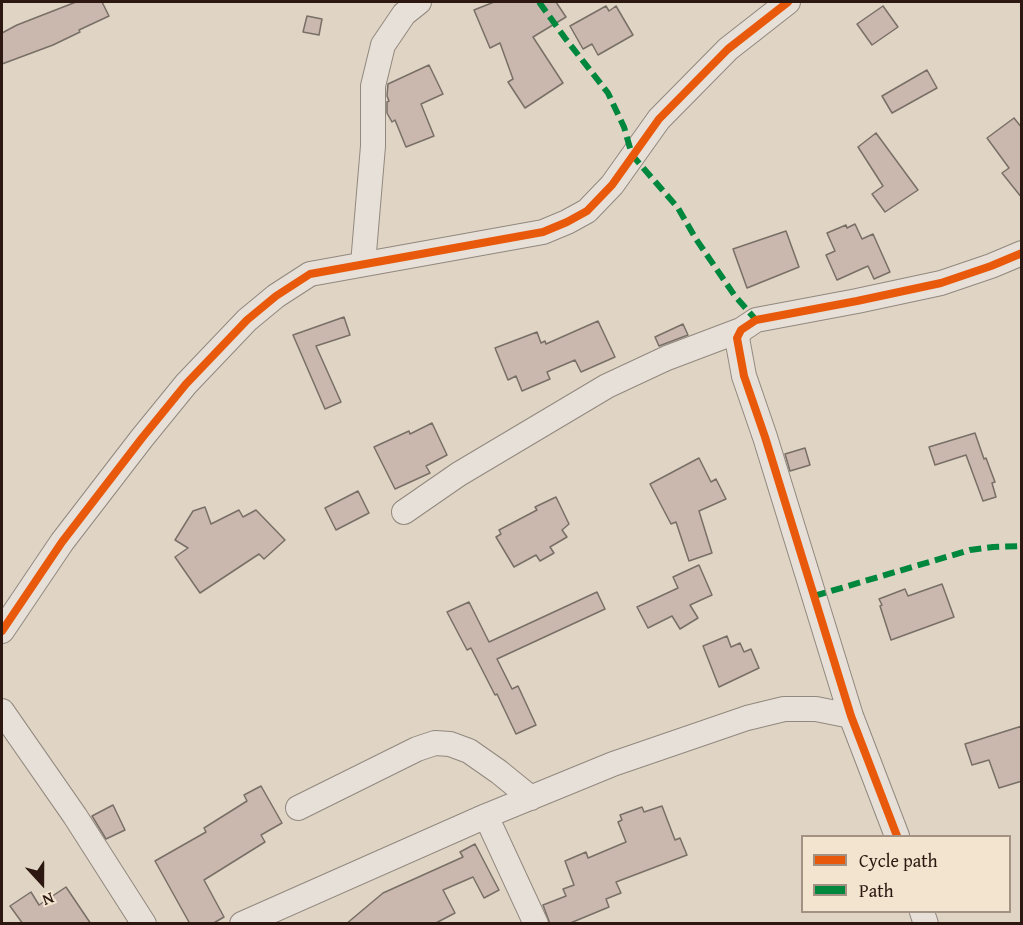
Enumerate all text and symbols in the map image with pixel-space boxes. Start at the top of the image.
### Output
legend [801,835,1011,913]
text: Cycle path [859,847,938,874]
north arrow [12,853,72,913]
text: Path [859,877,894,904]
text: N [39,887,58,913]

